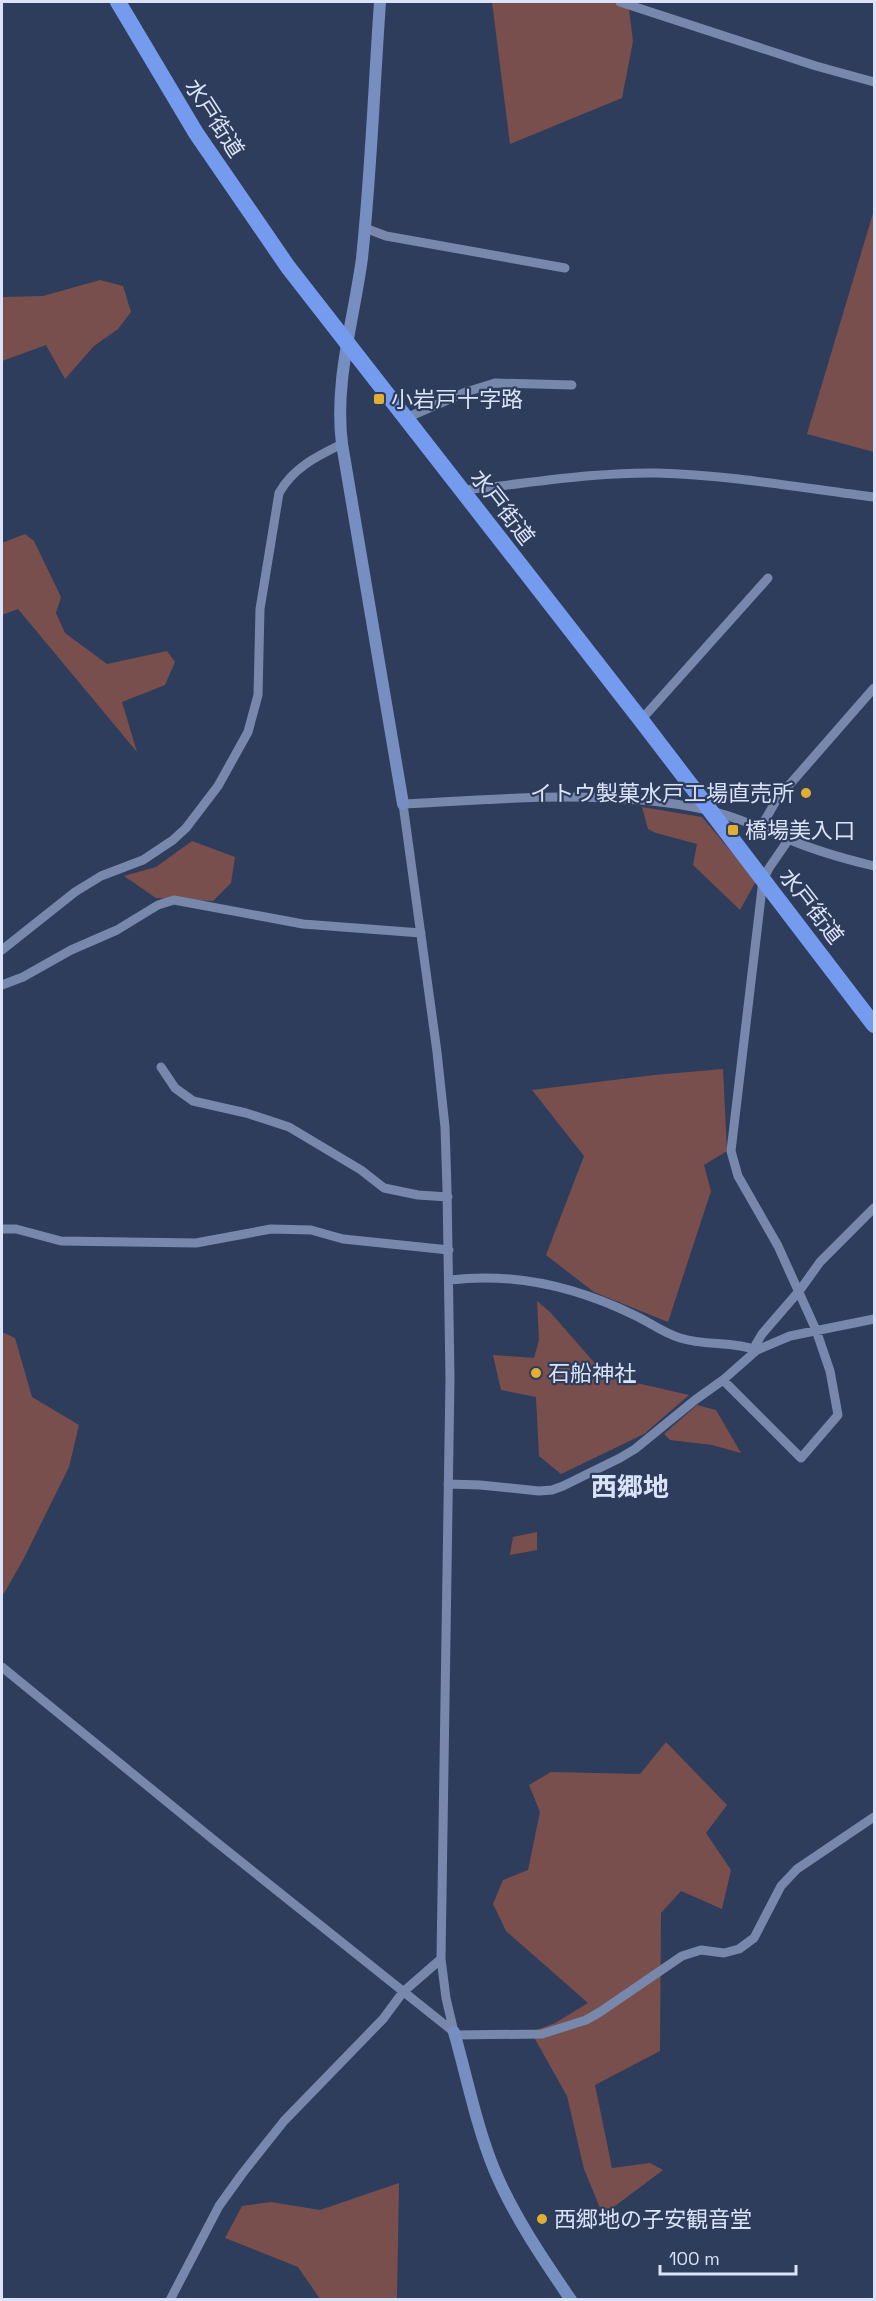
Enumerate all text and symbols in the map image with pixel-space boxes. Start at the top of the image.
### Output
street label: 水戸街道 [179,73,251,163]
place label: 小岩戸十字路 [391,385,523,413]
marker: 小岩戸十字路 [372,392,386,406]
street label: 水戸街道 [465,464,541,550]
place label: イトウ製菓水戸工場直売所 [530,779,794,807]
marker: イトウ製菓水戸工場直売所 [799,786,813,800]
place label: 橋場美入口 [745,816,855,844]
marker: 橋場美入口 [726,823,740,837]
street label: 水戸街道 [774,863,850,949]
place label: 石船神社 [548,1359,636,1387]
marker: 石船神社 [529,1366,543,1380]
district label: 西郷地 [591,1470,669,1504]
place label: 西郷地の子安観音堂 [554,2205,752,2233]
marker: 西郷地の子安観音堂 [535,2212,549,2226]
scale bar [660,2238,796,2276]
text: 100 m [669,2247,720,2270]

